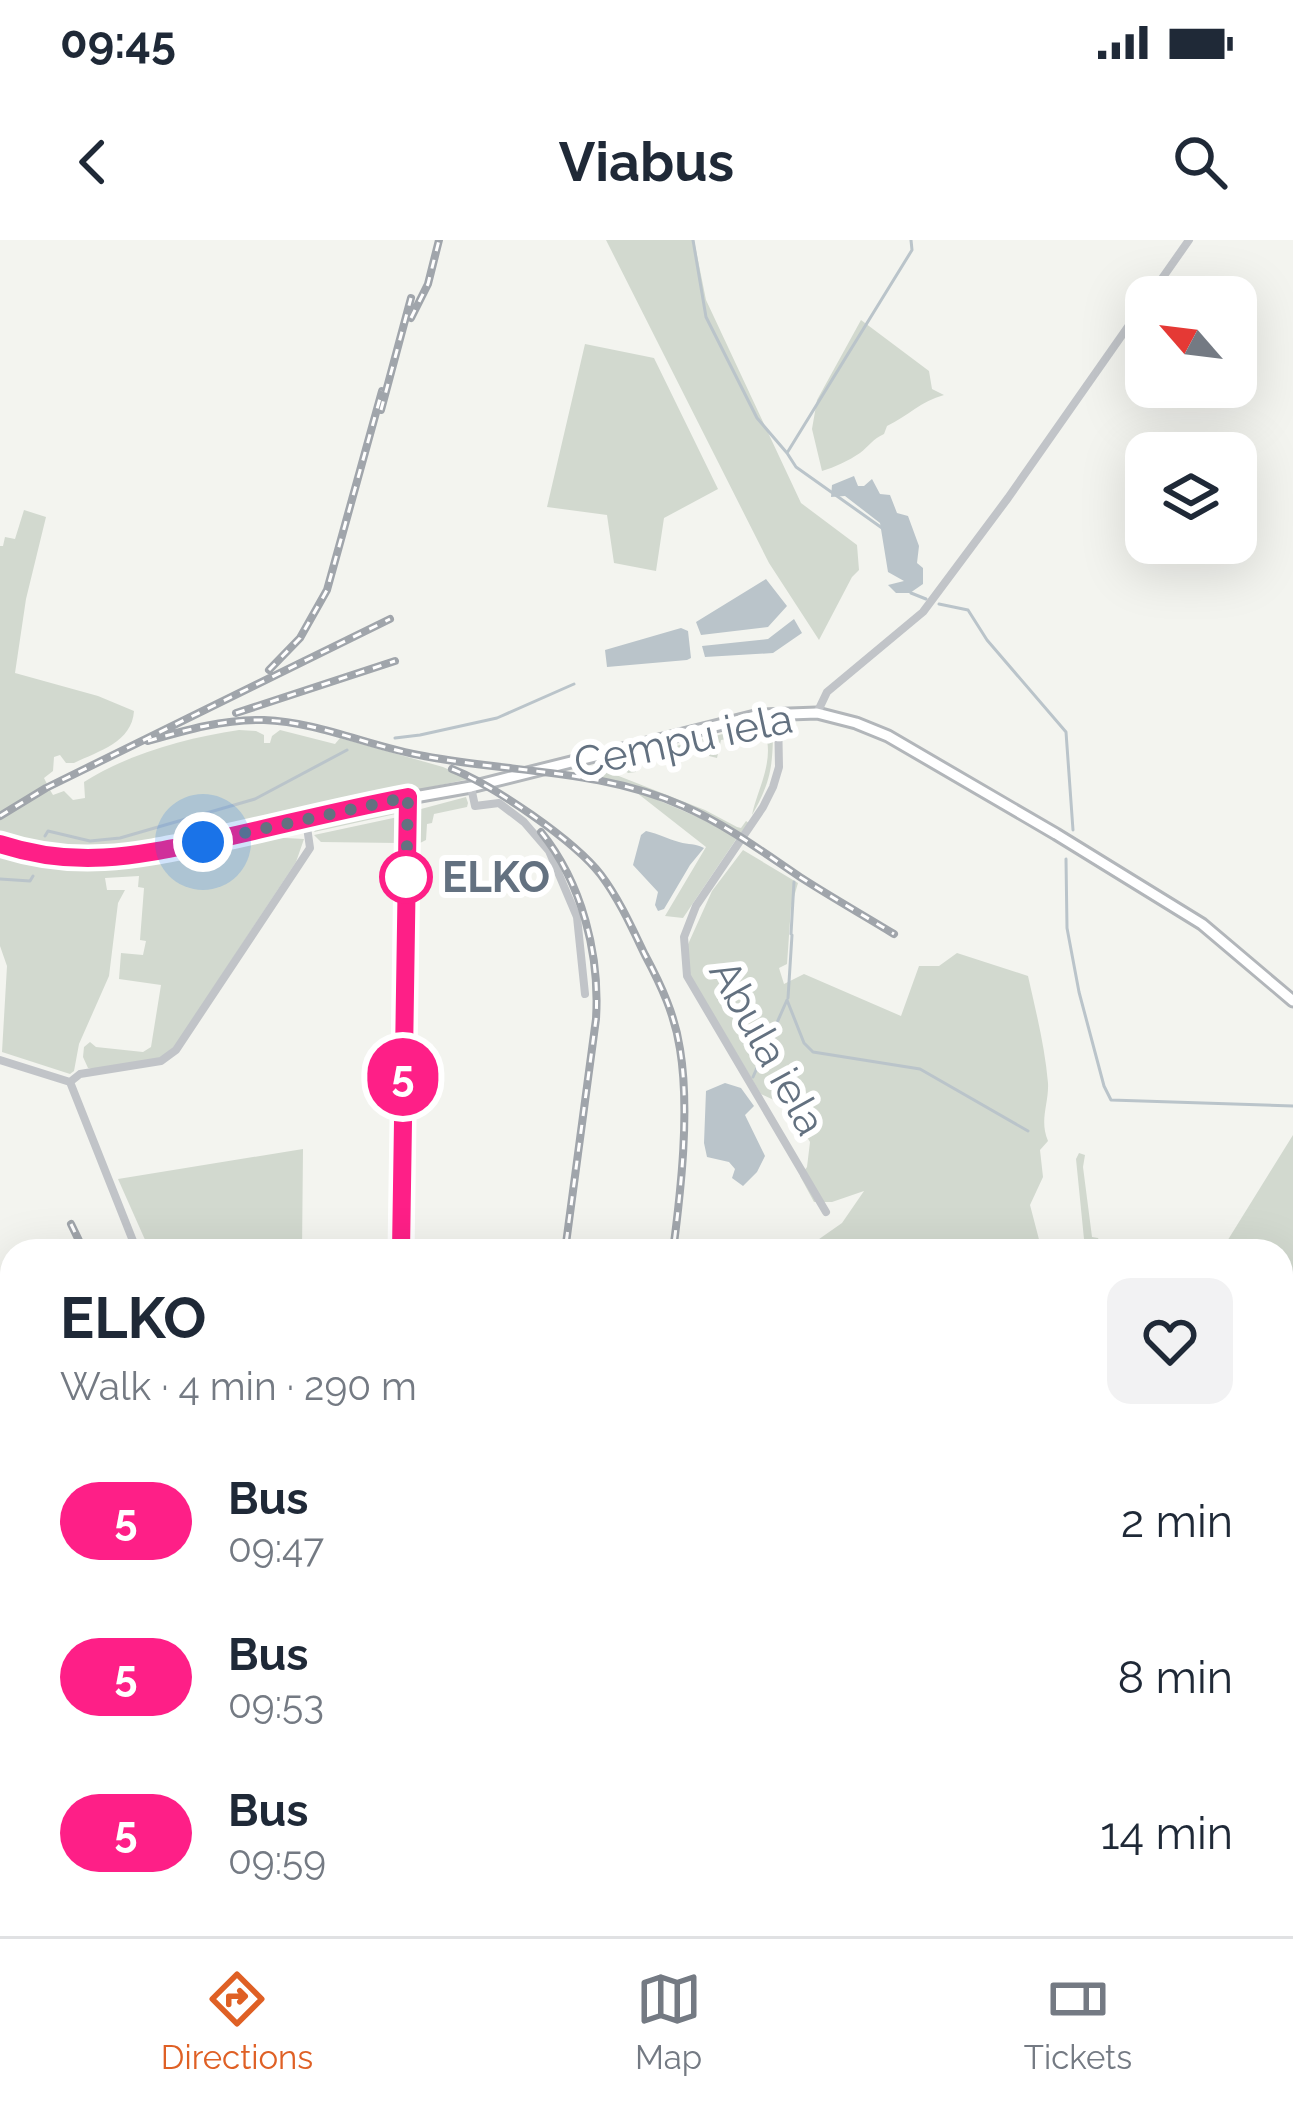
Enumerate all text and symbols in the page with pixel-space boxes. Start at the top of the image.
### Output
text: 09:45 [60,16,176,69]
icon: back [60,129,126,195]
icon: search [1167,129,1233,195]
text: Viabus [559,130,734,194]
north arrow [1125,276,1257,408]
map controls [1125,276,1257,564]
button: layers [1125,432,1257,564]
street label: Cempu iela [570,693,797,788]
your location [173,812,233,872]
marker: ELKO [381,852,431,902]
place label: ELKO [442,853,550,902]
street label: Abula iela [699,951,836,1143]
line badge: 5 [364,1038,442,1116]
text: 5 [391,1052,415,1101]
button: heart [1107,1278,1233,1404]
text: ELKO [60,1284,206,1351]
text: Walk · 4 min · 290 m [60,1363,417,1409]
text: Bus [228,1472,309,1525]
text: 2 min [1121,1495,1233,1548]
text: 5 [114,1496,138,1545]
text: 09:47 [228,1525,324,1571]
text: Bus [228,1628,309,1681]
text: 8 min [1117,1651,1233,1704]
text: 5 [114,1652,138,1701]
text: 09:53 [228,1681,324,1727]
text: Bus [228,1784,309,1837]
text: 14 min [1100,1807,1233,1860]
text: 5 [114,1808,138,1857]
text: 09:59 [228,1837,326,1883]
tab: Directions [161,1966,313,2077]
tab: Map [635,1966,702,2077]
tab: Tickets [1024,1966,1132,2077]

